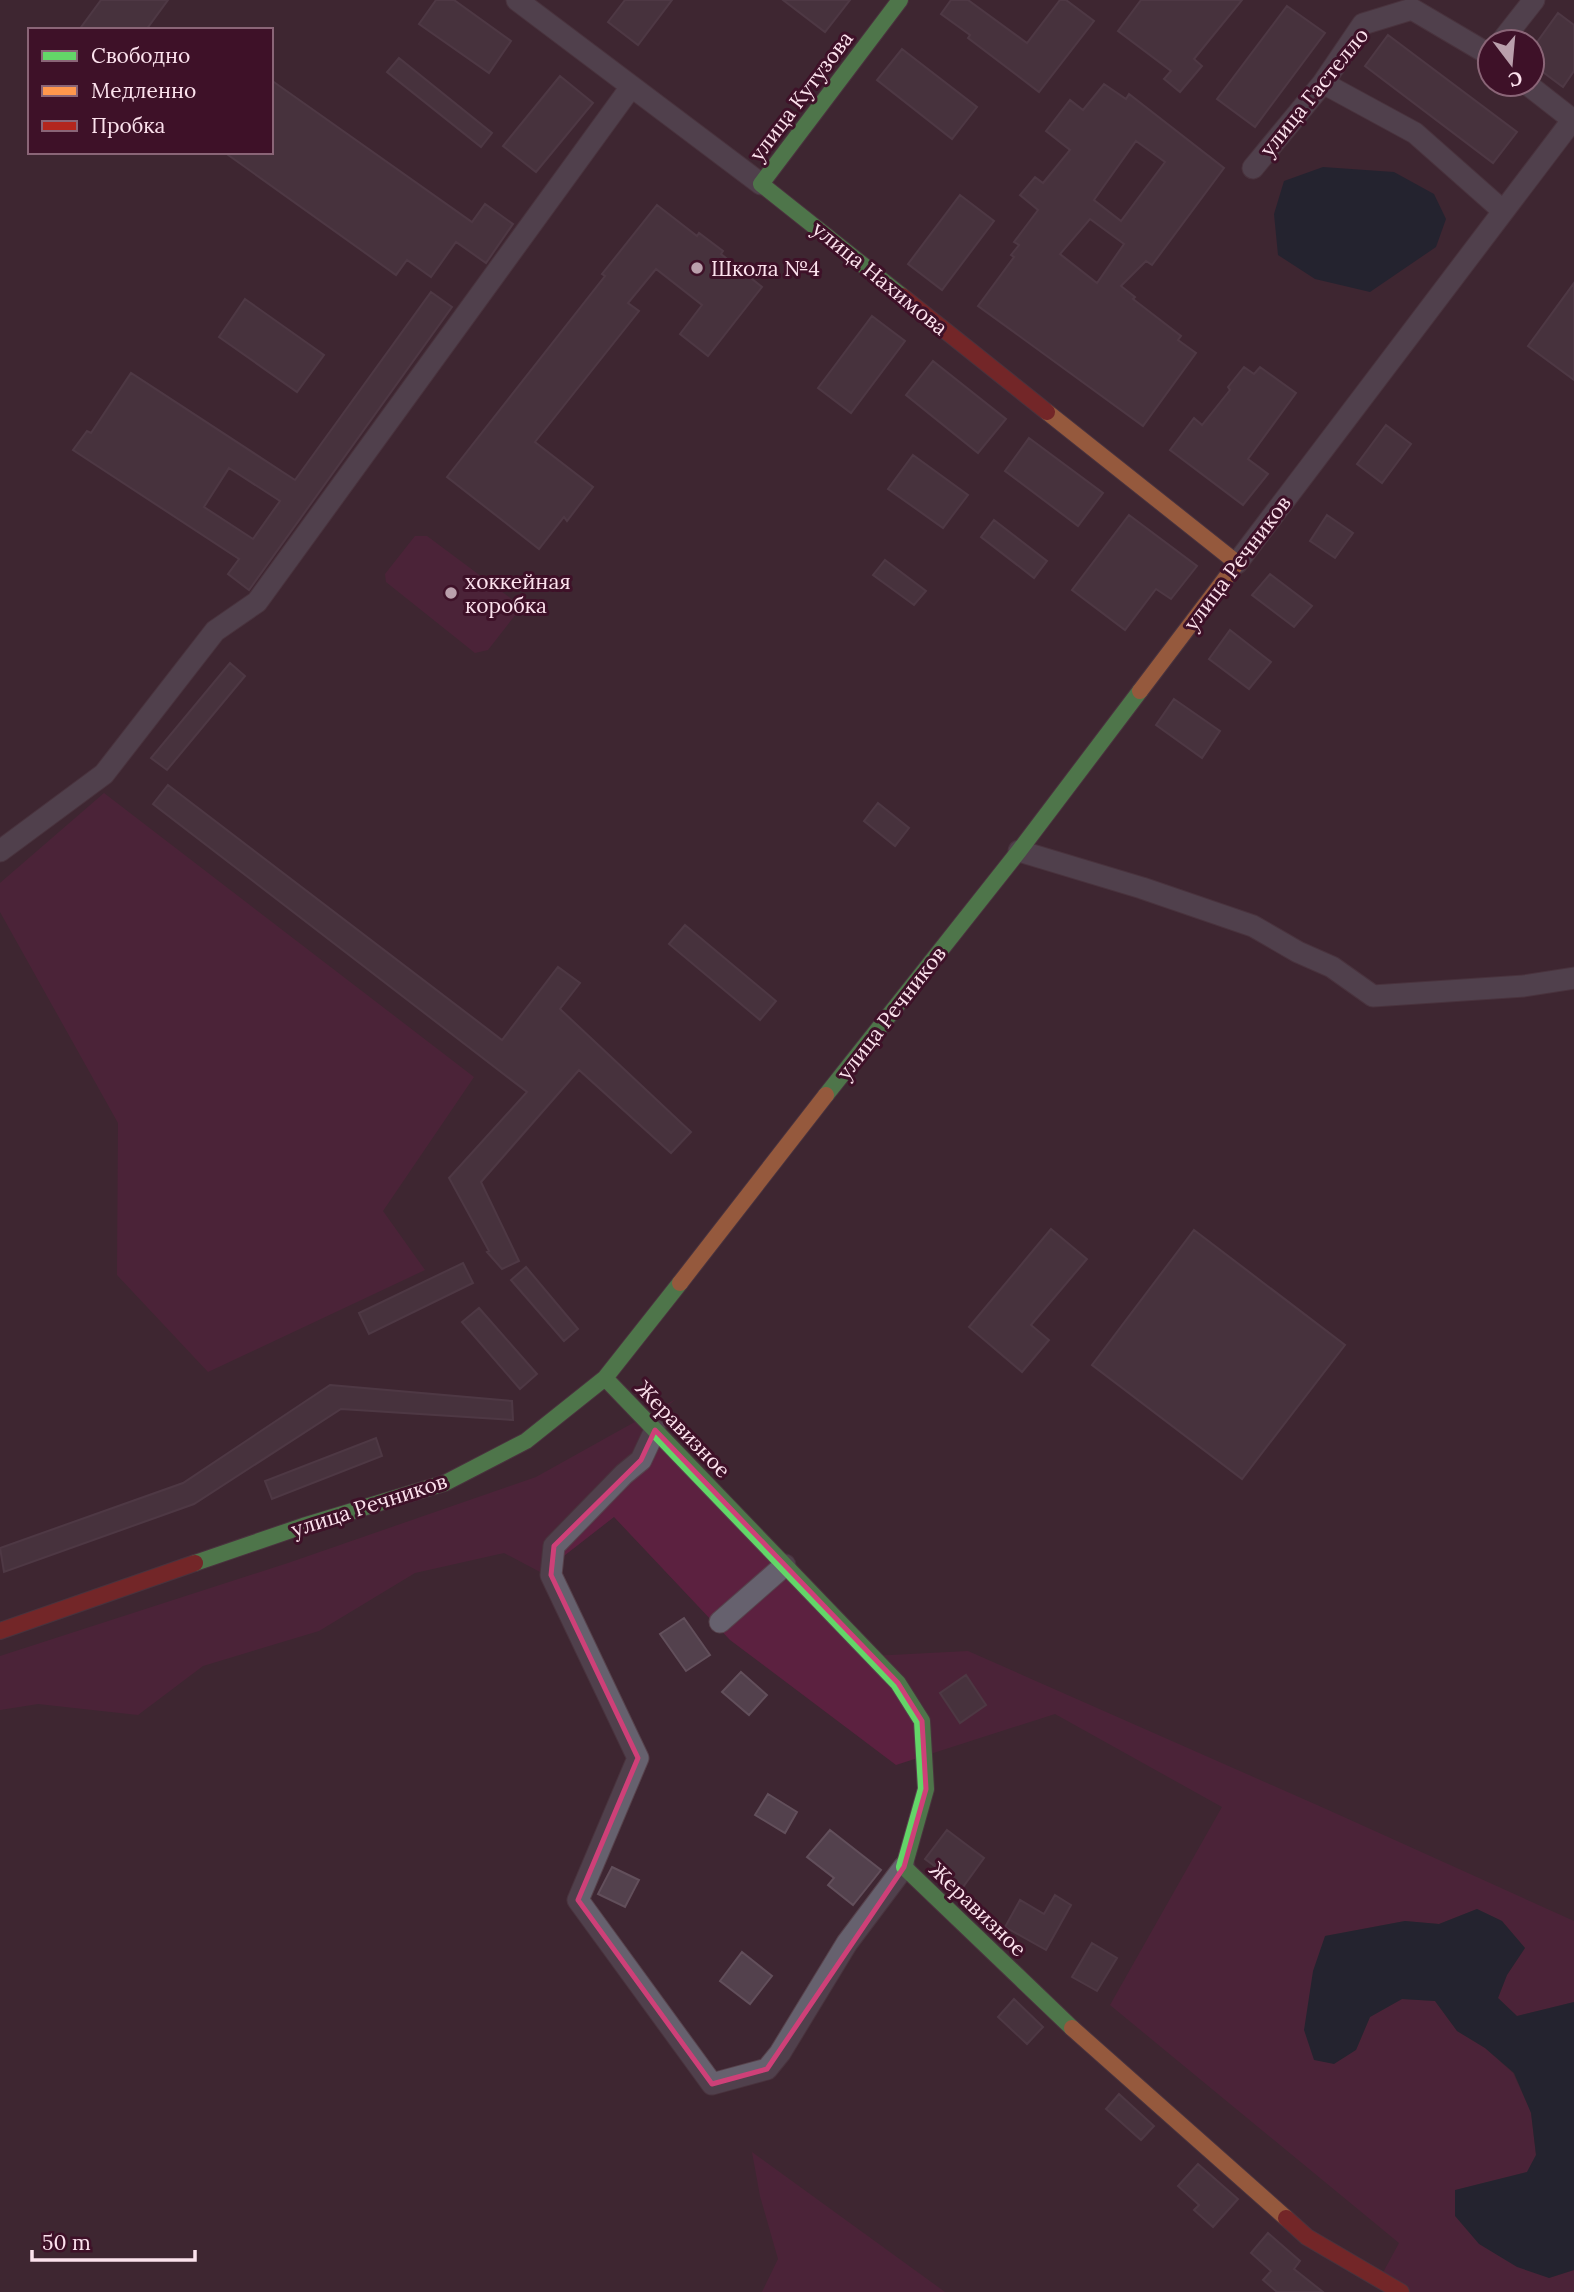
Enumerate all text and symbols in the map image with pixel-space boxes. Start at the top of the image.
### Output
street label: улица Гастелло [1254,22,1374,162]
street label: улица Кутузова [743,25,859,166]
legend [28,28,273,154]
north arrow [1476,28,1546,98]
text: Свободно [91,42,190,69]
text: С [1506,66,1525,93]
text: Медленно [91,77,196,104]
text: Пробка [91,112,166,139]
street label: улица Нахимова [807,215,953,341]
place label: Школа №4 [711,255,820,282]
marker: Школа №4 [689,260,705,276]
street label: улица Речников [1177,490,1297,636]
place label: хоккейная коробка [465,568,571,619]
marker: хоккейная коробка [443,585,459,601]
street label: улица Речников [830,941,952,1085]
street label: Жеравизное [630,1375,736,1483]
street label: улица Речников [288,1467,450,1543]
street label: Жеравизное [924,1856,1032,1962]
scale bar [32,2218,194,2262]
text: 50 m [42,2229,91,2256]

